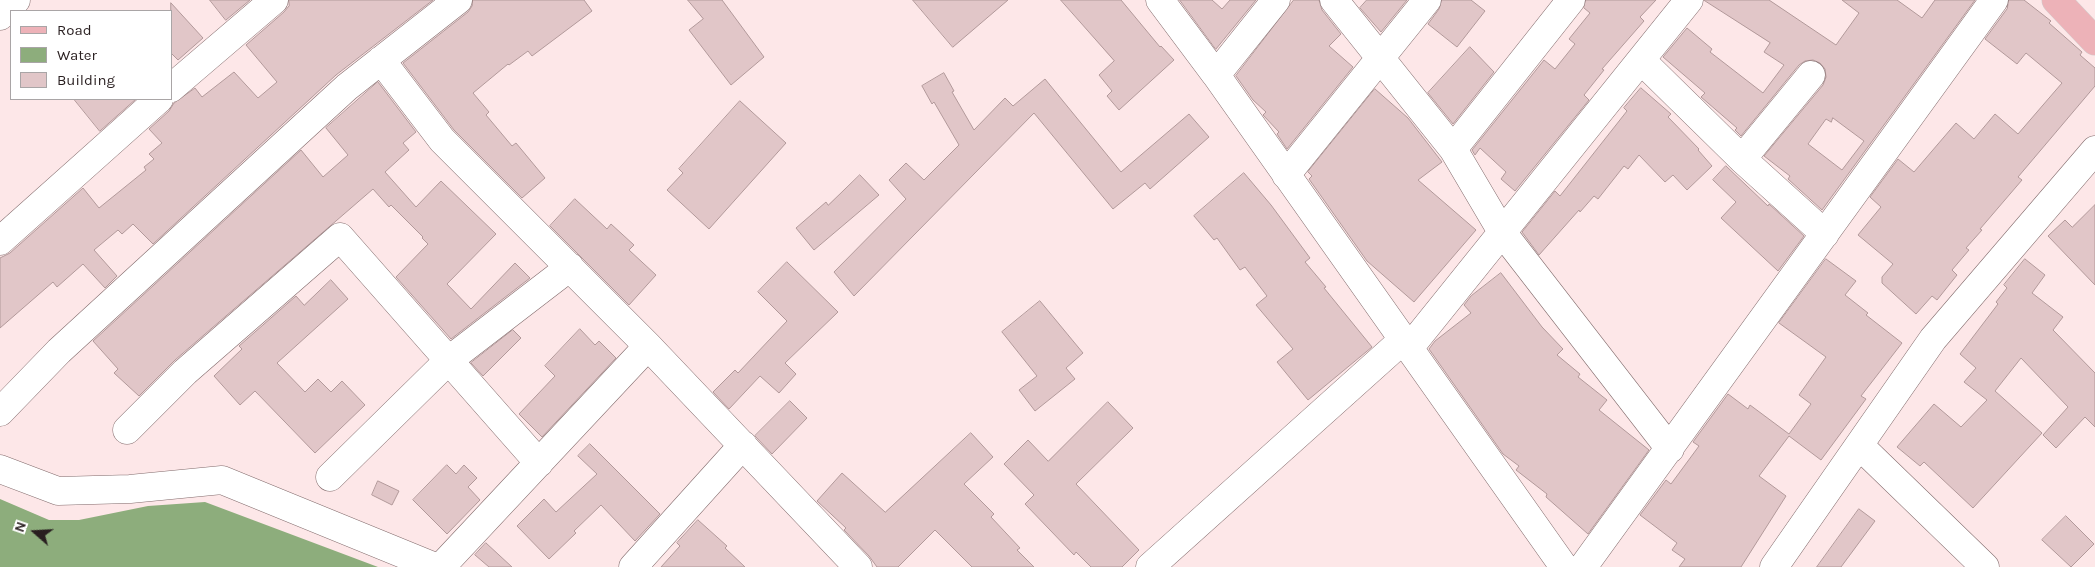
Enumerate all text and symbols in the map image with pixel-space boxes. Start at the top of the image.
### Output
legend [10,10,172,100]
text: Road [57,21,92,39]
text: Water [57,46,97,64]
text: Building [57,71,115,89]
north arrow [10,507,60,557]
text: N [11,519,30,534]

